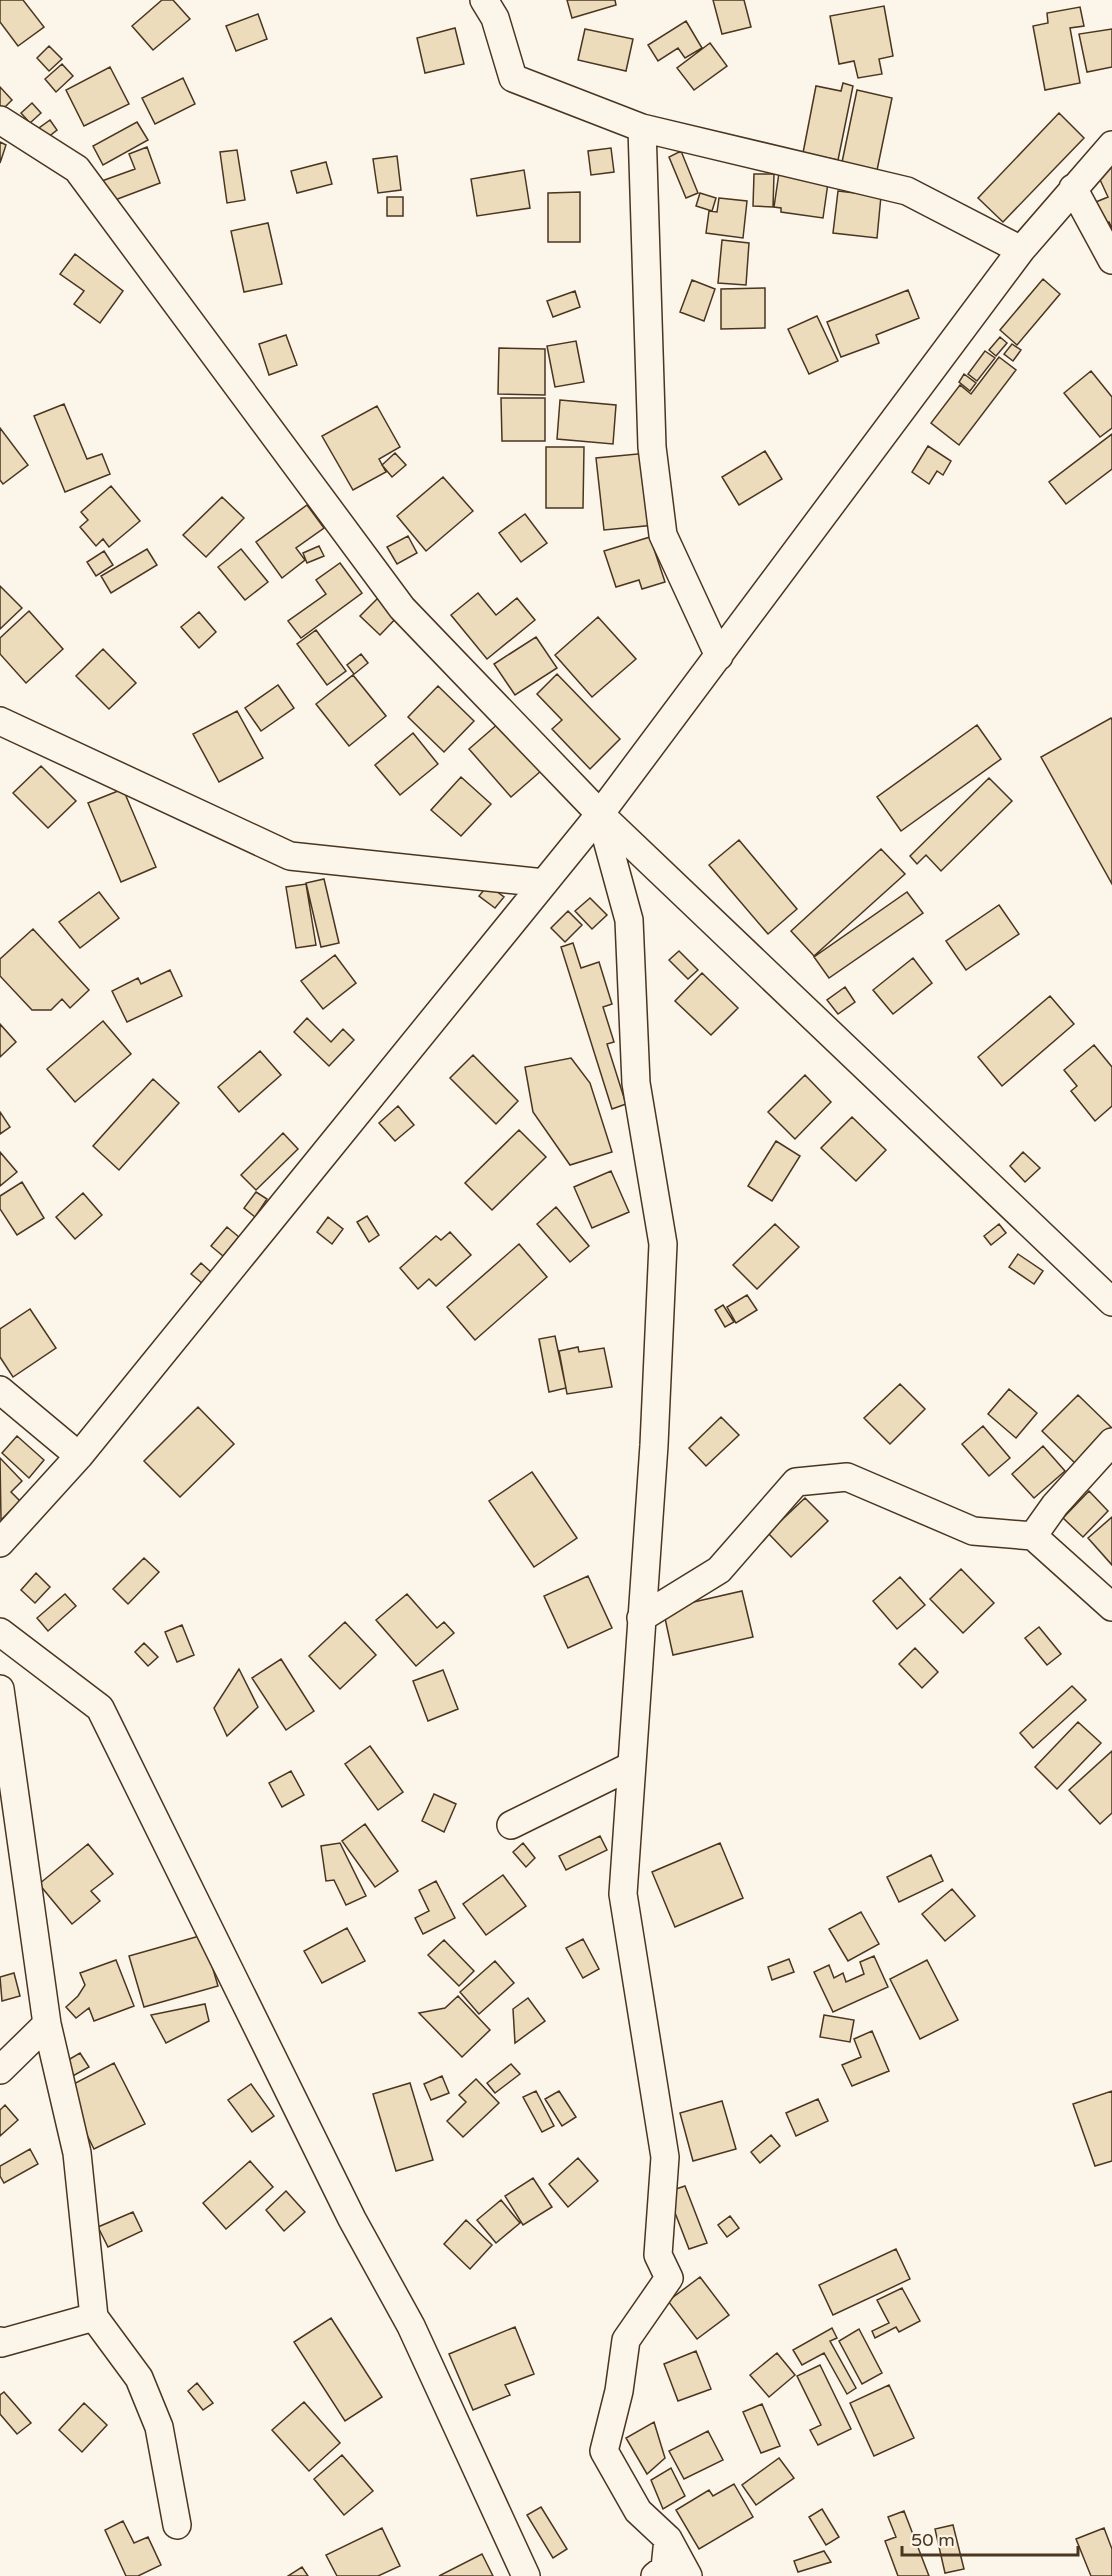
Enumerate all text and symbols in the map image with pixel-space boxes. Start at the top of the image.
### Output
scale bar [902,2519,1078,2557]
text: 50 m [911,2529,955,2551]

